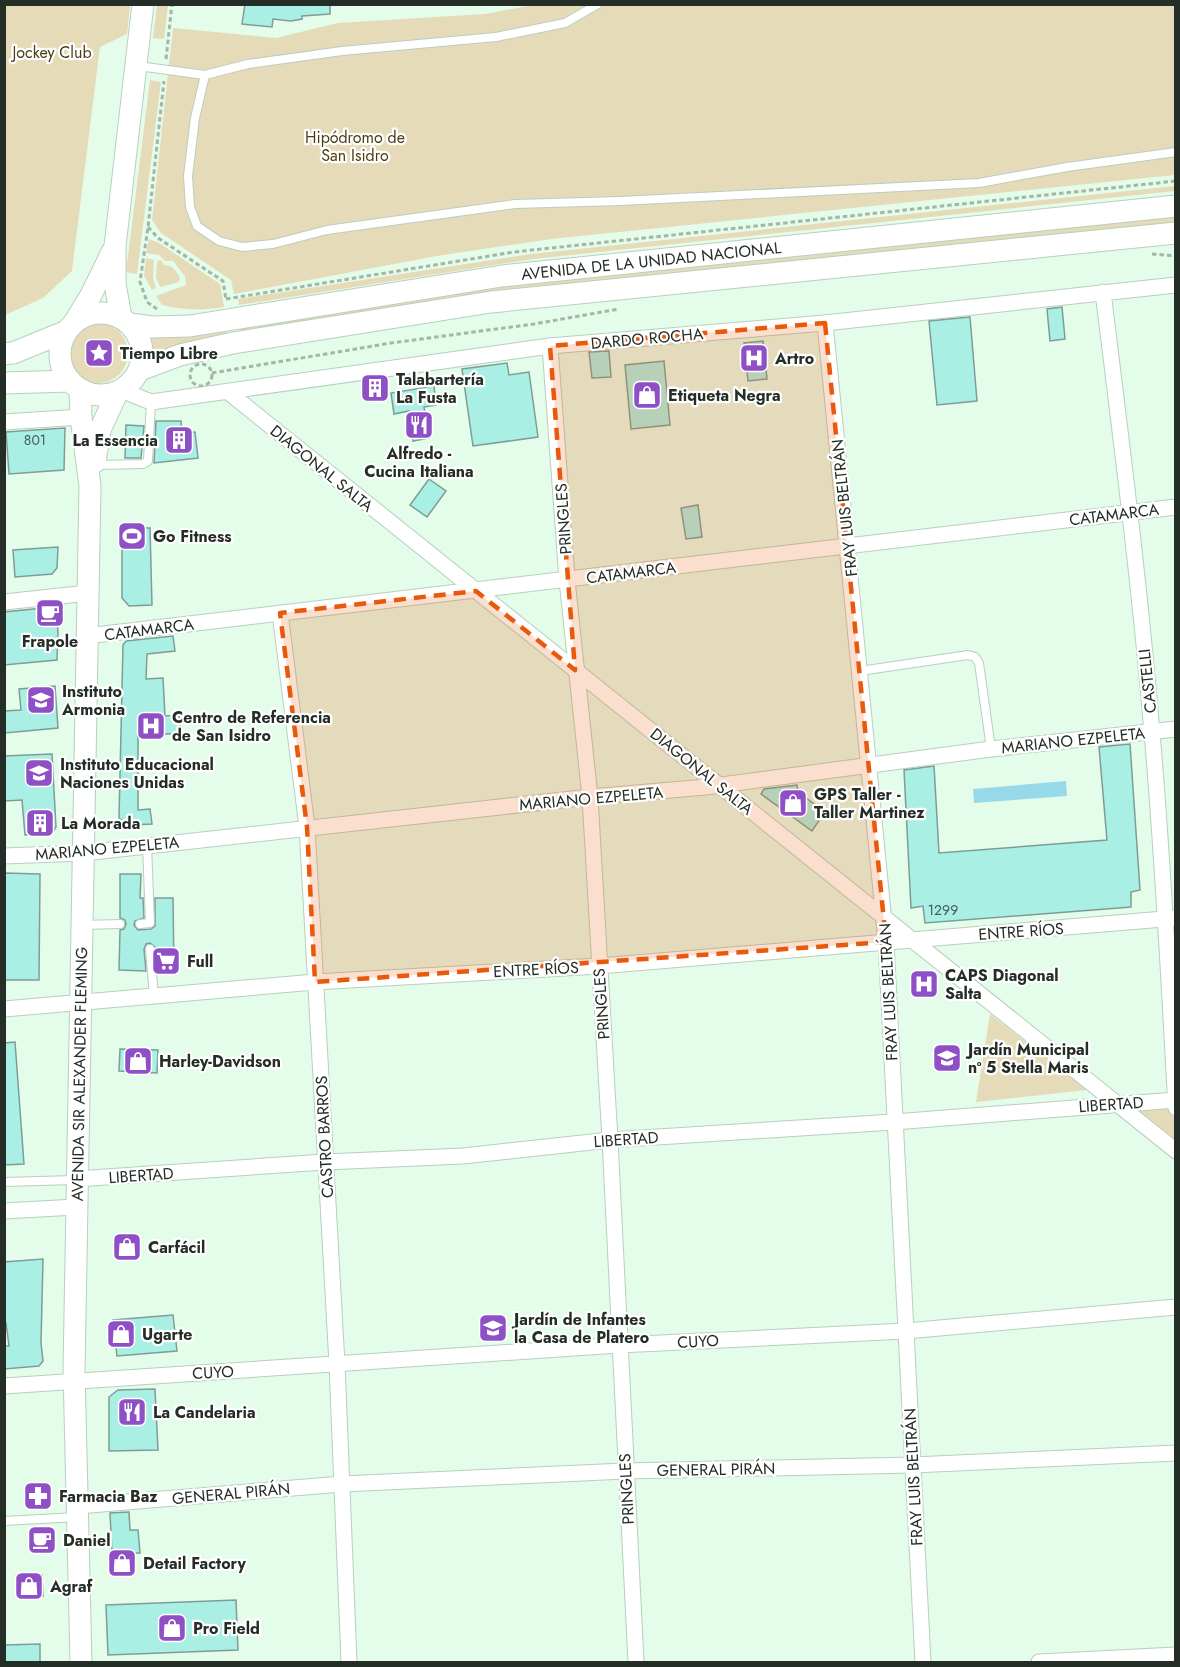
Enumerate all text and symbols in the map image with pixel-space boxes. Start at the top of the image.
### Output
park label: Jockey Club [10,41,92,64]
park label: Hipódromo de San Isidro [305,126,405,167]
street label: AVENIDA DE LA UNIDAD NACIONAL [520,236,783,286]
street label: DARDO ROCHA [590,322,705,355]
place icon: Tiempo Libre [83,337,115,369]
place label: Tiempo Libre [120,342,218,365]
hospital icon: Artro [738,342,770,374]
place label: Artro [774,347,814,370]
place label: Talabartería La Fusta [396,368,484,409]
building icon: Talabartería La Fusta [359,372,391,404]
shop icon: Etiqueta Negra [631,379,663,411]
place label: Etiqueta Negra [668,384,781,407]
restaurant icon: Alfredo - Cucina Italiana [403,409,435,441]
street label: DIAGONAL SALTA [265,420,378,517]
building icon: La Essencia [163,424,195,456]
place label: La Essencia [73,429,158,452]
house number: 801 [24,430,46,450]
street label: FRAY LUIS BELTRÁN [826,438,863,578]
place label: Alfredo - Cucina Italiana [364,442,474,483]
street label: PRINGLES [550,482,577,555]
street label: CATAMARCA [1068,498,1161,531]
sports icon: Go Fitness [116,520,148,552]
place label: Go Fitness [153,525,232,548]
street label: CATAMARCA [585,556,678,589]
cafe icon: Frapole [34,597,66,629]
street label: CATAMARCA [103,613,196,646]
place label: Frapole [22,630,78,653]
street label: CASTELLI [1133,648,1162,714]
place label: Instituto Armonia [61,680,125,721]
school or university icon: Instituto Armonia [25,684,57,716]
place label: Centro de Referencia de San Isidro [172,706,331,747]
hospital icon: Centro de Referencia de San Isidro [135,710,167,742]
street label: MARIANO EZPELETA [1000,721,1146,759]
street label: DIAGONAL SALTA [645,723,758,820]
place label: Instituto Educacional Naciones Unidas [60,753,214,794]
school or university icon: Instituto Educacional Naciones Unidas [23,757,55,789]
street label: MARIANO EZPELETA [518,781,664,816]
place label: GPS Taller - Taller Martinez [814,783,925,824]
shop icon: GPS Taller - Taller Martinez [777,787,809,819]
building icon: La Morada [24,807,56,839]
place label: La Morada [61,812,140,835]
street label: MARIANO EZPELETA [34,831,180,866]
house number: 1299 [928,900,958,920]
street label: ENTRE RÍOS [978,917,1065,946]
street label: FRAY LUIS BELTRÁN [873,922,904,1062]
supermarket icon: Full [150,945,182,977]
street label: AVENIDA SIR ALEXANDER FLEMING [66,947,93,1201]
place label: Full [187,950,213,973]
street label: ENTRE RÍOS [493,956,580,983]
place label: CAPS Diagonal Salta [945,964,1059,1005]
street label: PRINGLES [588,967,615,1040]
hospital icon: CAPS Diagonal Salta [908,968,940,1000]
place label: Jardín Municipal nº 5 Stella Maris [965,1038,1089,1079]
school or university icon: Jardín Municipal nº 5 Stella Maris [931,1042,963,1074]
shop icon: Harley-Davidson [122,1045,154,1077]
place label: Harley-Davidson [159,1050,281,1073]
street label: CASTRO BARROS [310,1075,339,1199]
street label: LIBERTAD [1078,1091,1144,1118]
street label: LIBERTAD [593,1126,659,1153]
street label: LIBERTAD [108,1162,174,1189]
shop icon: Carfácil [111,1231,143,1263]
place label: Carfácil [148,1236,205,1259]
place label: Jardín de Infantes la Casa de Platero [511,1308,649,1349]
school or university icon: Jardín de Infantes la Casa de Platero [477,1312,509,1344]
shop icon: Ugarte [105,1318,137,1350]
place label: Ugarte [142,1323,192,1346]
street label: CUYO [677,1329,719,1354]
street label: CUYO [192,1360,234,1385]
restaurant icon: La Candelaria [116,1396,148,1428]
place label: La Candelaria [153,1401,256,1424]
street label: FRAY LUIS BELTRÁN [898,1407,929,1547]
street label: PRINGLES [613,1453,640,1525]
street label: GENERAL PIRÁN [657,1457,775,1482]
street label: GENERAL PIRÁN [171,1477,291,1510]
pharmacy icon: Farmacia Baz [22,1480,54,1512]
place label: Farmacia Baz [59,1485,158,1508]
cafe icon: Daniel [26,1524,58,1556]
place label: Daniel [63,1529,110,1552]
shop icon: Detail Factory [106,1547,138,1579]
place label: Detail Factory [143,1552,247,1575]
shop icon: Agraf [13,1570,45,1602]
place label: Agraf [49,1575,94,1598]
shop icon: Pro Field [156,1612,188,1644]
place label: Pro Field [193,1617,260,1640]

